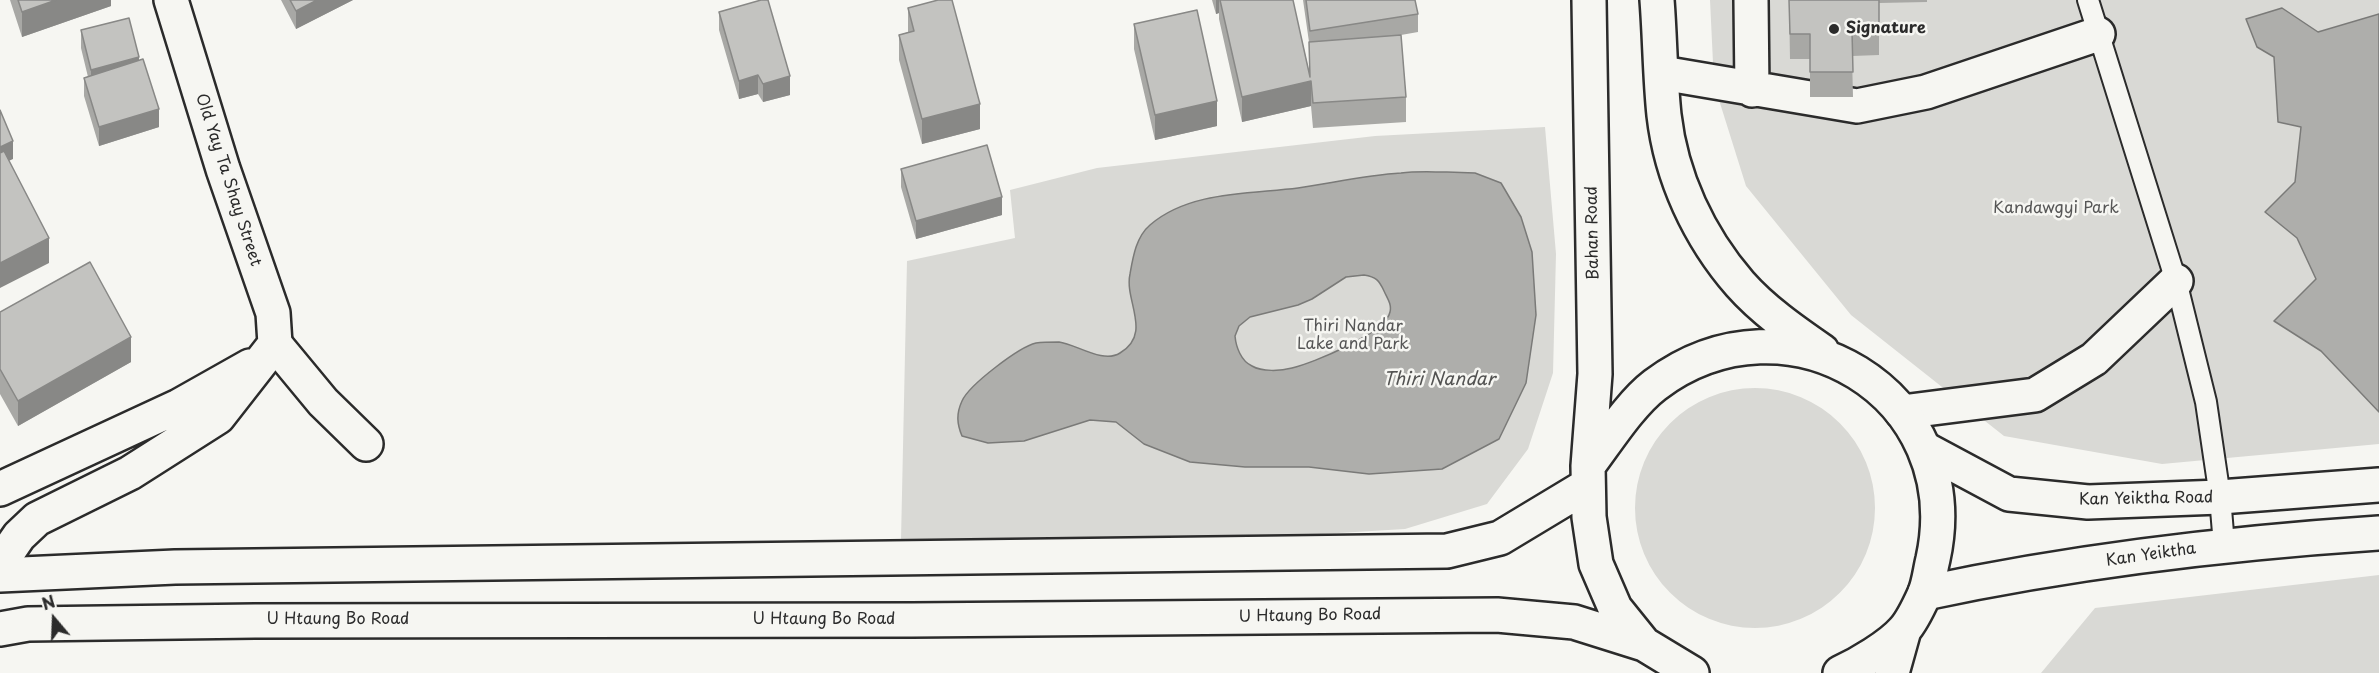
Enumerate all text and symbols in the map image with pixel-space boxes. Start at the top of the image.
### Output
place label: Signature [1846,19,1926,39]
marker: Signature [1827,22,1841,36]
street label: Old Yay Ta Shay Street [191,91,265,269]
street label: Bahan Road [1583,186,1603,280]
park label: Kandawgyi Park [1993,199,2119,219]
park label: Thiri Nandar Lake and Park [1297,317,1409,355]
water label: Thiri Nandar [1383,369,1495,391]
street label: Kan Yeiktha Road [2079,488,2213,510]
street label: Kan Yeiktha [2105,539,2197,571]
north arrow [24,589,84,649]
text: N [38,589,58,615]
street label: U Htaung Bo Road [1238,605,1382,627]
street label: U Htaung Bo Road [267,610,409,630]
street label: U Htaung Bo Road [753,610,895,630]

